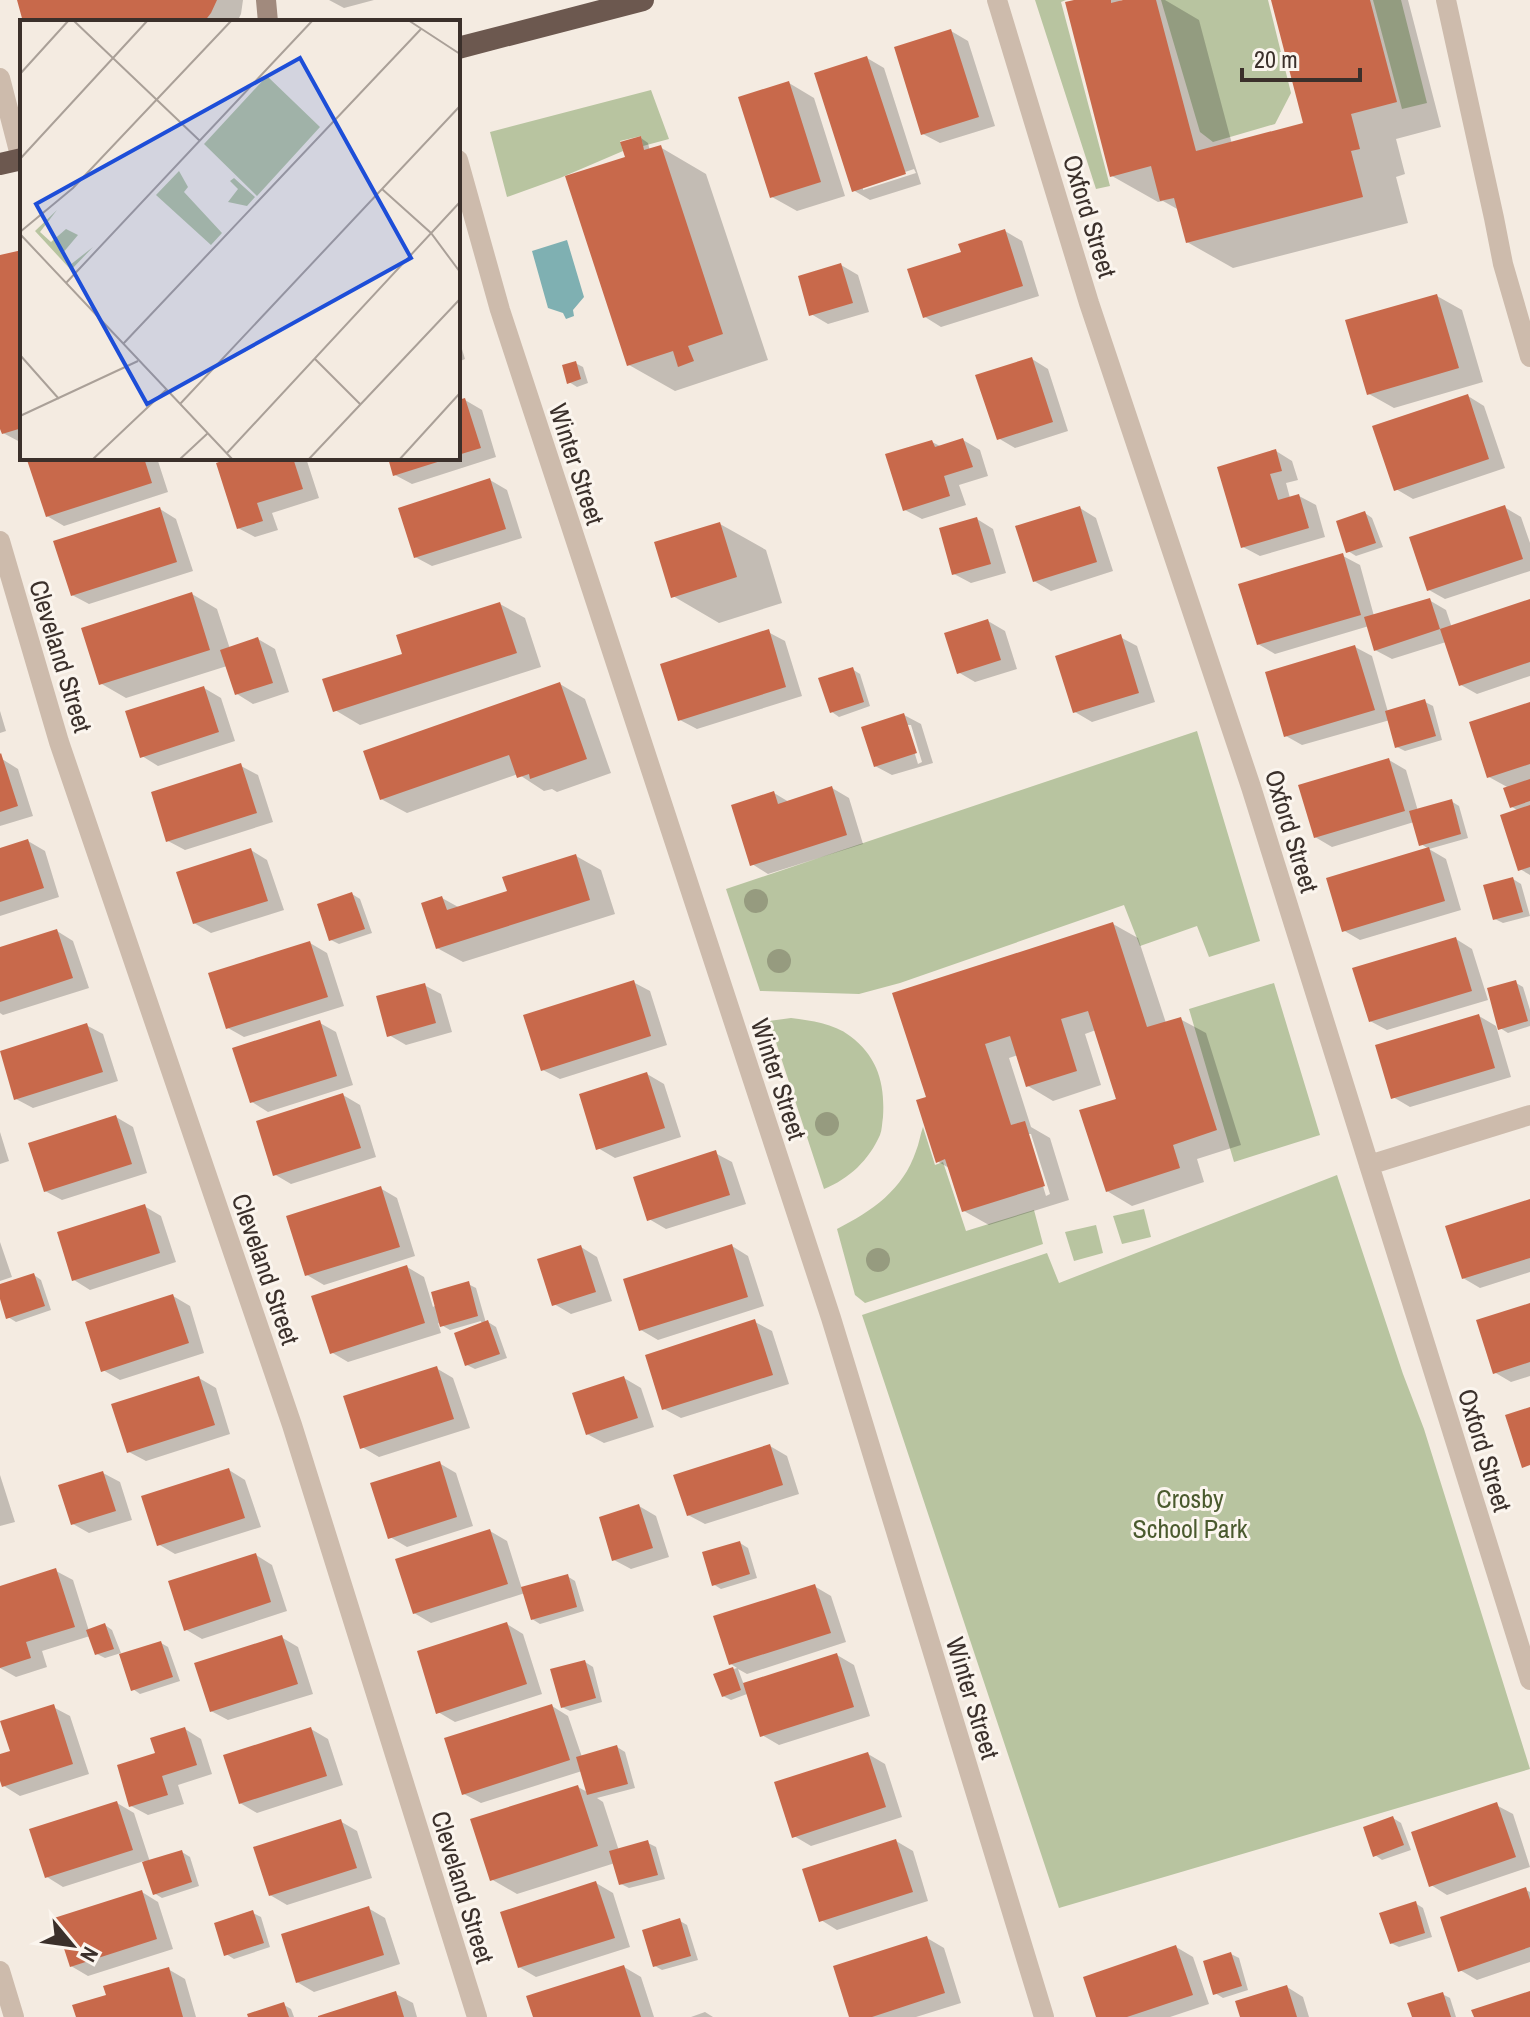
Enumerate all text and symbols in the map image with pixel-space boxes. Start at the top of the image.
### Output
inset map [20,20,460,460]
scale bar [1242,32,1360,82]
text: 20 m [1254,43,1298,75]
street label: Oxford Street [1055,150,1125,282]
street label: Winter Street [541,399,613,529]
street label: Cleveland Street [21,576,101,737]
street label: Oxford Street [1257,765,1327,897]
street label: Winter Street [743,1014,815,1144]
street label: Cleveland Street [224,1189,308,1349]
street label: Oxford Street [1450,1384,1520,1516]
park label: Crosby School Park [1133,1481,1248,1546]
street label: Winter Street [938,1633,1008,1763]
street label: Cleveland Street [423,1807,503,1968]
north arrow [32,1905,112,1985]
text: N [73,1942,106,1968]

